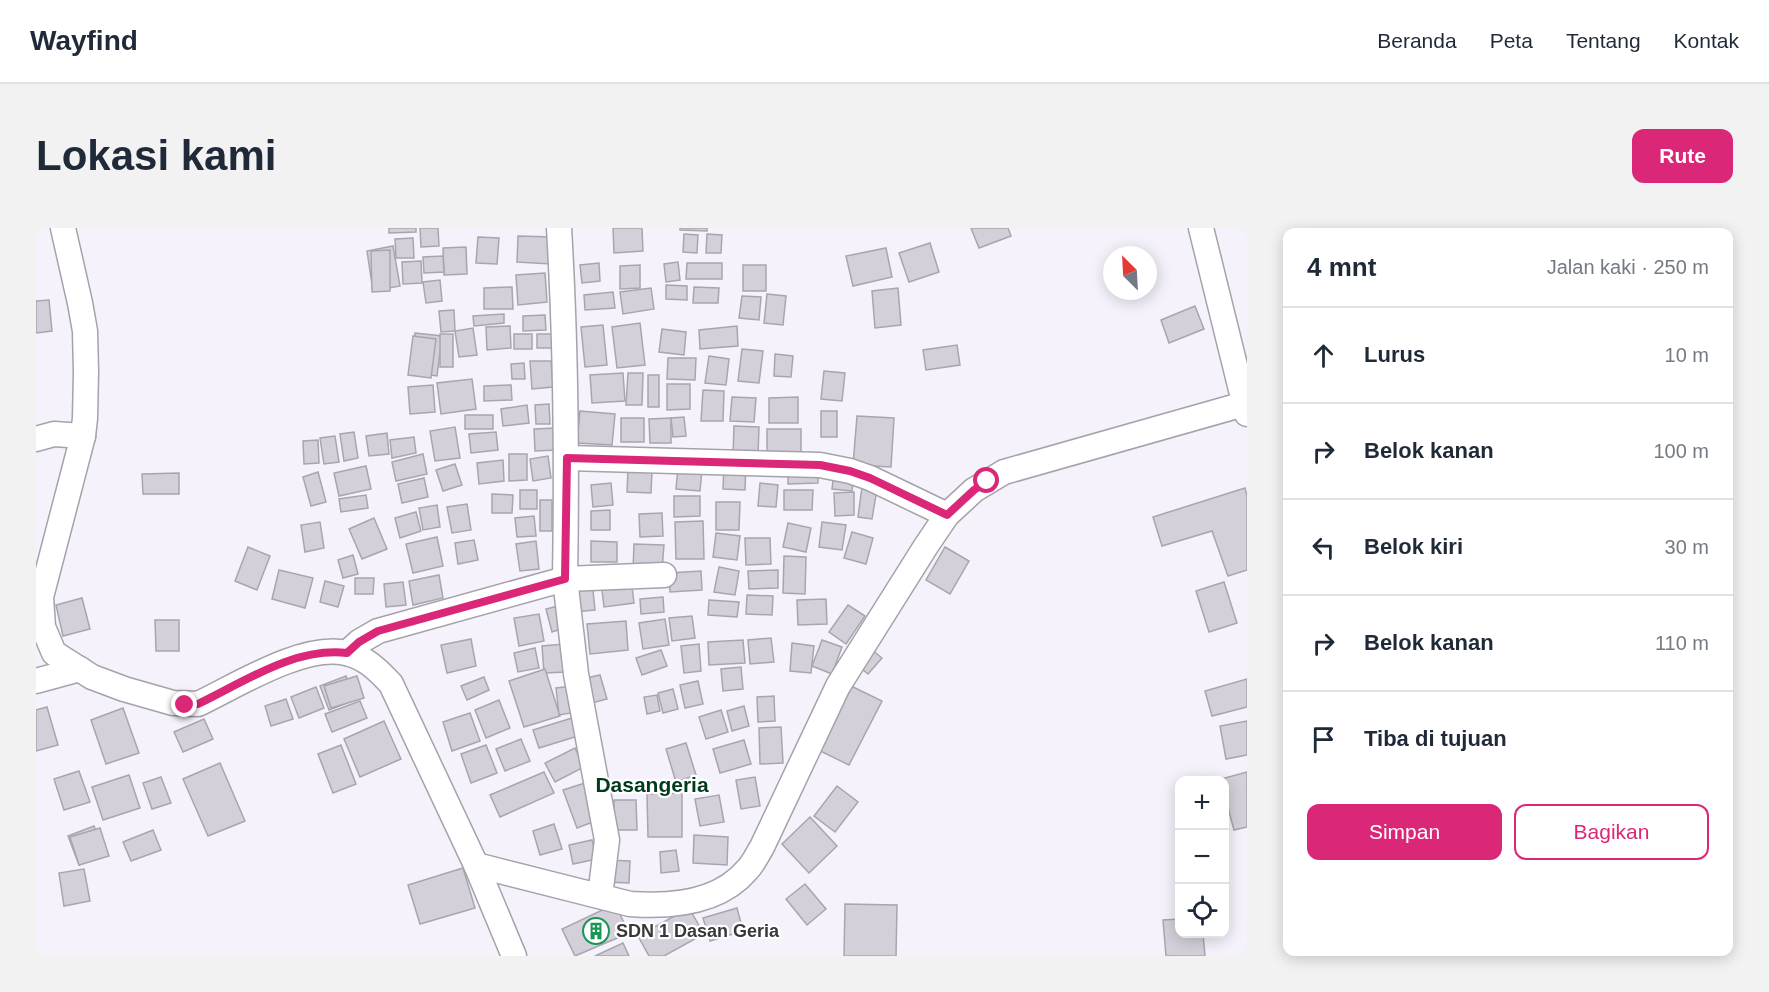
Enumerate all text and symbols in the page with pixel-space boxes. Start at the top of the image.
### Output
text: Wayfind [30,25,138,56]
text: Beranda [1377,29,1457,52]
text: Peta [1490,29,1533,52]
text: Tentang [1566,29,1641,52]
text: Kontak [1674,29,1739,52]
button: Rute [1632,129,1733,183]
text: Lokasi kami [36,132,276,179]
north arrow [1103,246,1157,300]
text: 4 mnt [1307,252,1376,282]
text: Jalan kaki · 250 m [1547,256,1709,278]
icon: ahead [1307,339,1340,372]
text: Lurus [1364,342,1425,367]
text: 10 m [1665,344,1709,366]
icon: right [1307,435,1340,468]
text: Belok kanan [1364,438,1494,463]
text: 100 m [1653,440,1709,462]
route start [973,467,999,493]
icon: left [1307,531,1340,564]
text: Belok kiri [1364,534,1463,559]
text: 30 m [1665,536,1709,558]
icon: right [1307,627,1340,660]
text: Belok kanan [1364,630,1494,655]
text: 110 m [1655,632,1709,654]
route end [171,691,197,717]
icon: arrive [1307,723,1340,756]
text: Tiba di tujuan [1364,726,1507,751]
district label: Dasangeria [595,773,709,796]
map controls [1175,776,1229,938]
button: + [1175,776,1229,830]
button: Simpan [1307,804,1502,860]
button: Bagikan [1514,804,1709,860]
button: − [1175,830,1229,884]
button: locate [1175,884,1229,938]
building icon: SDN 1 Dasan Geria [581,916,611,946]
place label: SDN 1 Dasan Geria [616,921,780,941]

